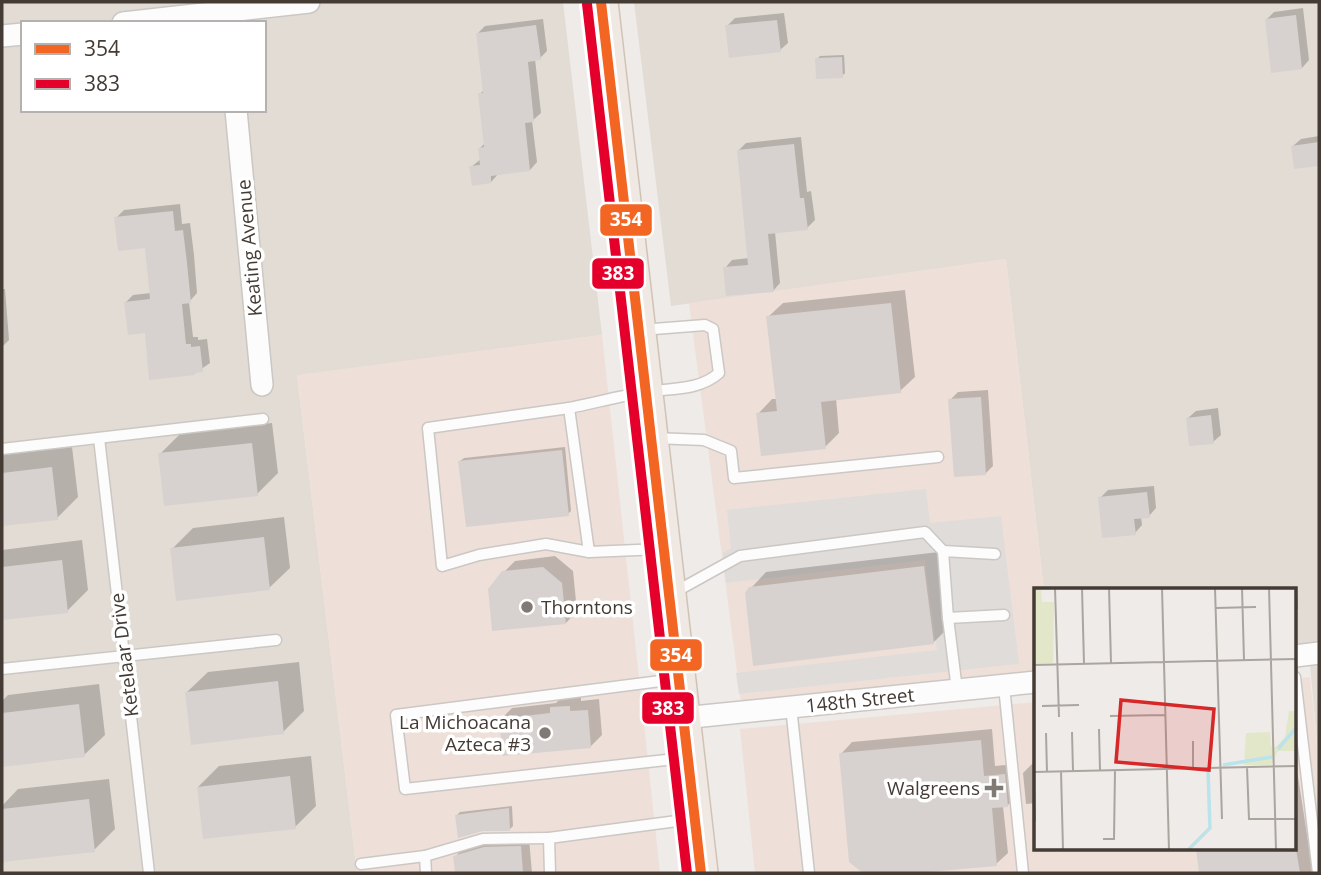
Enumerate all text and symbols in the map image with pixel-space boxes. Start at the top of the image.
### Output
legend [21,21,266,112]
text: 354 [84,34,120,62]
text: 383 [84,69,120,97]
street label: Keating Avenue [230,178,268,318]
line badge: 354 [599,203,653,237]
text: 354 [610,206,642,232]
line badge: 383 [591,257,645,290]
text: 383 [602,260,634,286]
inset map [1034,588,1296,850]
street label: Ketelaar Drive [103,591,145,719]
place label: Thorntons [541,594,633,620]
marker: Thorntons [519,599,535,615]
line badge: 354 [649,638,703,672]
text: 354 [660,642,692,668]
street label: 148th Street [804,681,916,719]
line badge: 383 [641,691,695,725]
text: 383 [652,695,684,721]
place label: La Michoacana Azteca #3 [399,709,531,757]
marker: La Michoacana Azteca #3 [537,725,553,741]
place label: Walgreens [887,775,980,801]
marker: Walgreens [986,780,1002,796]

